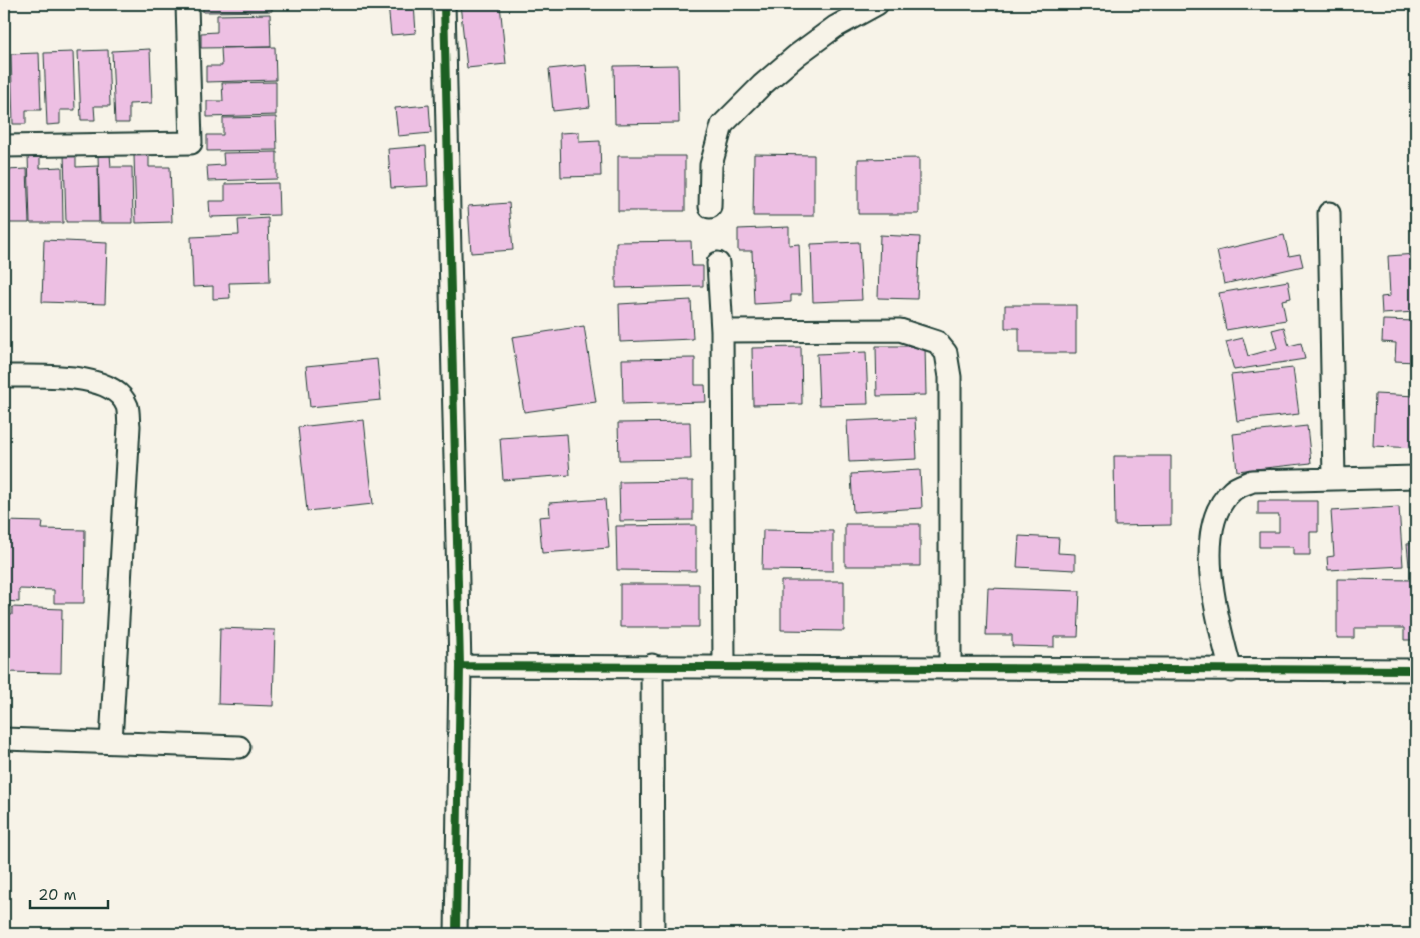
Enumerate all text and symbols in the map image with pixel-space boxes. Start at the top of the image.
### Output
scale bar [30,878,108,910]
text: 20 m [38,885,77,905]

